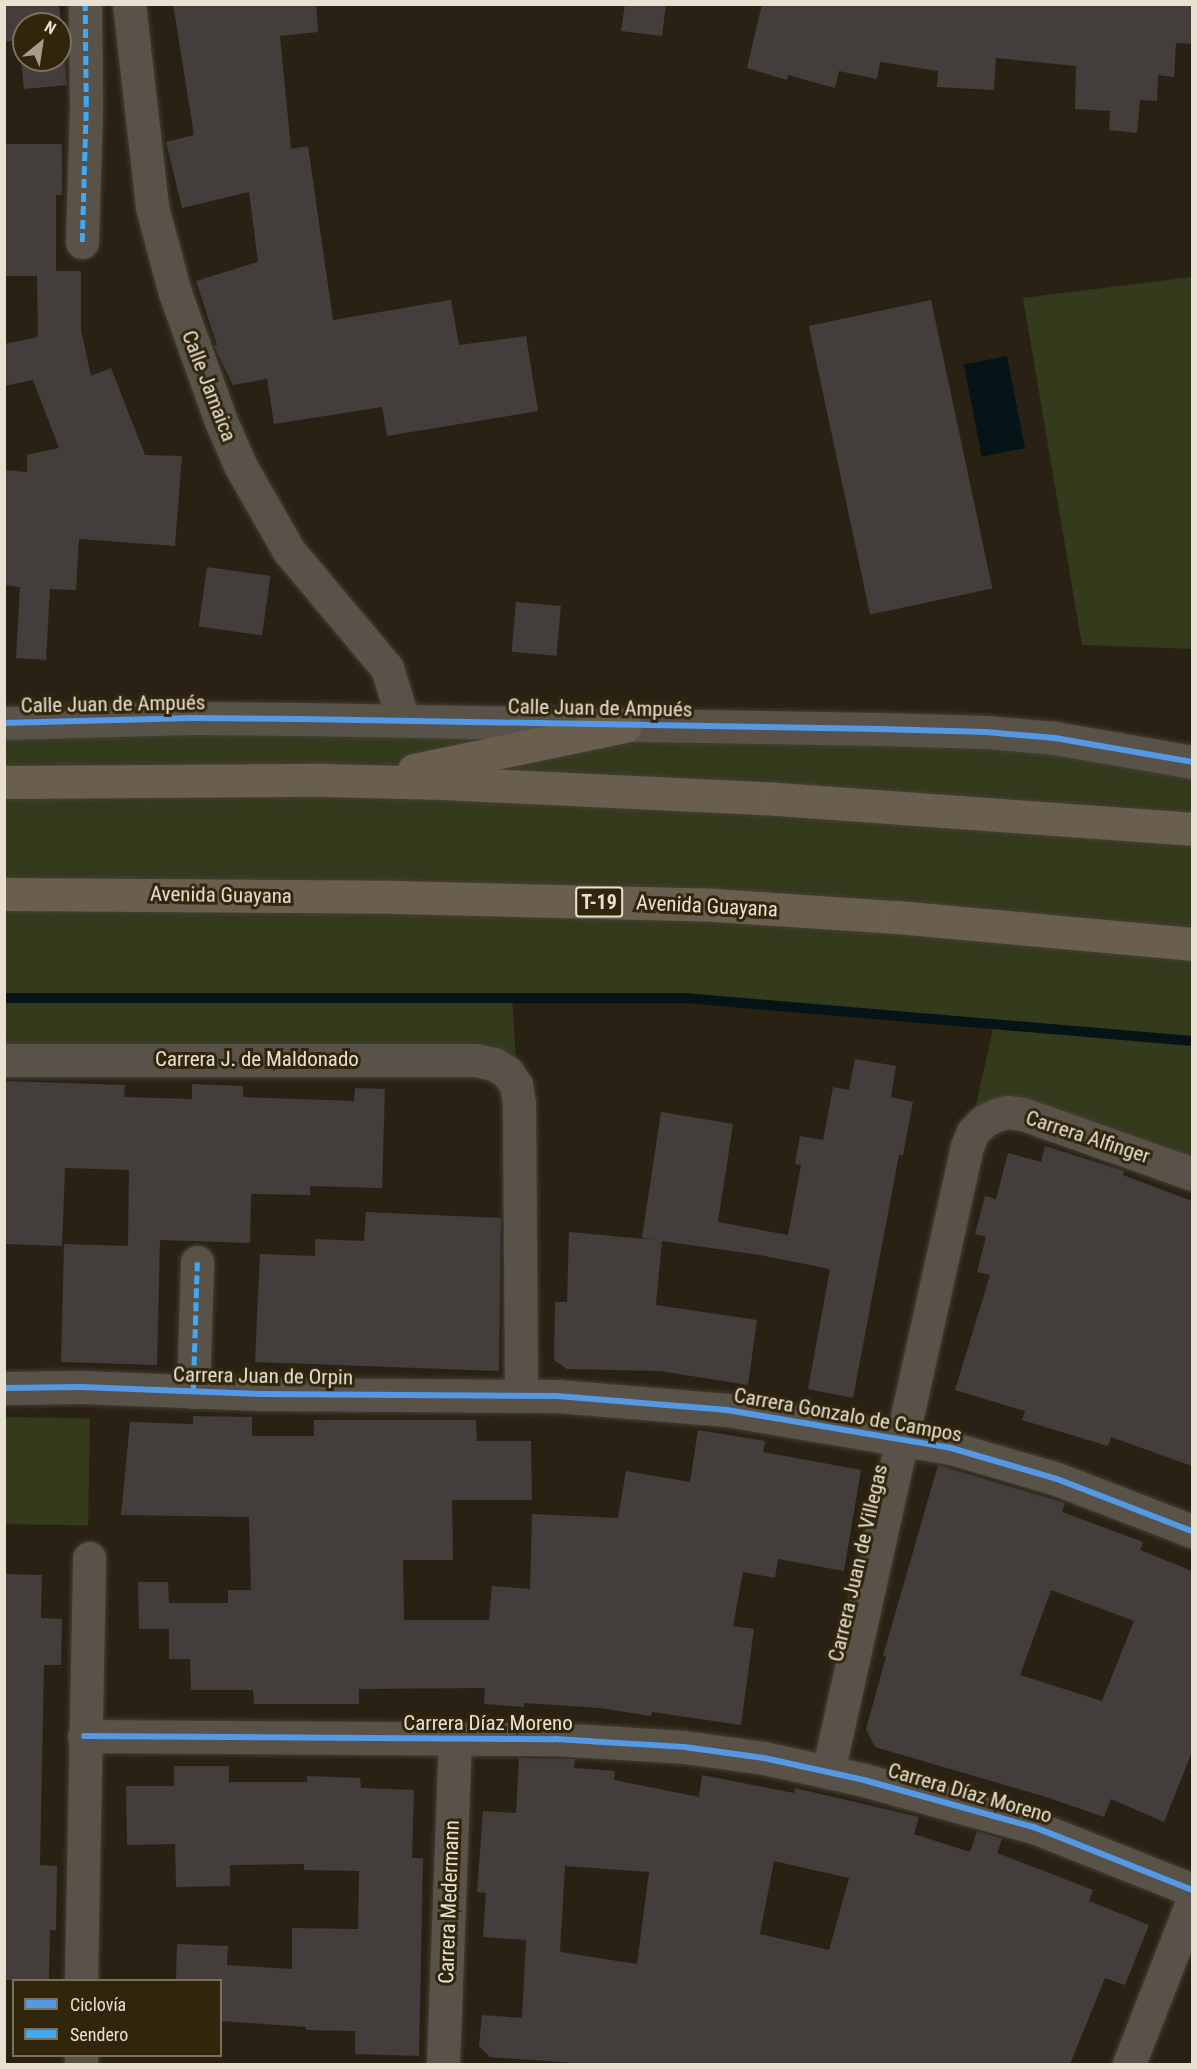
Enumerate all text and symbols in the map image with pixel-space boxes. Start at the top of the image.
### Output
north arrow [12,12,72,72]
text: N [41,17,59,38]
street label: Calle Jamaica [176,327,242,445]
street label: Calle Juan de Ampués [21,690,205,718]
street label: Calle Juan de Ampués [508,694,692,722]
street label: Avenida Guayana [150,881,292,909]
road number: T-19 [575,885,623,919]
street label: Avenida Guayana [635,890,779,922]
street label: Carrera J. de Maldonado [155,1046,359,1072]
street label: Carrera Alfinger [1023,1105,1153,1169]
street label: Carrera Juan de Orpin [173,1362,353,1390]
street label: Carrera Gonzalo de Campos [732,1383,964,1447]
street label: Carrera Juan de Villegas [823,1462,893,1664]
street label: Carrera Díaz Moreno [403,1710,573,1736]
street label: Carrera Díaz Moreno [885,1758,1055,1828]
street label: Carrera Medermann [434,1820,464,1984]
legend [12,1979,222,2057]
text: Ciclovía [70,1994,126,2015]
text: Sendero [70,2024,128,2045]

